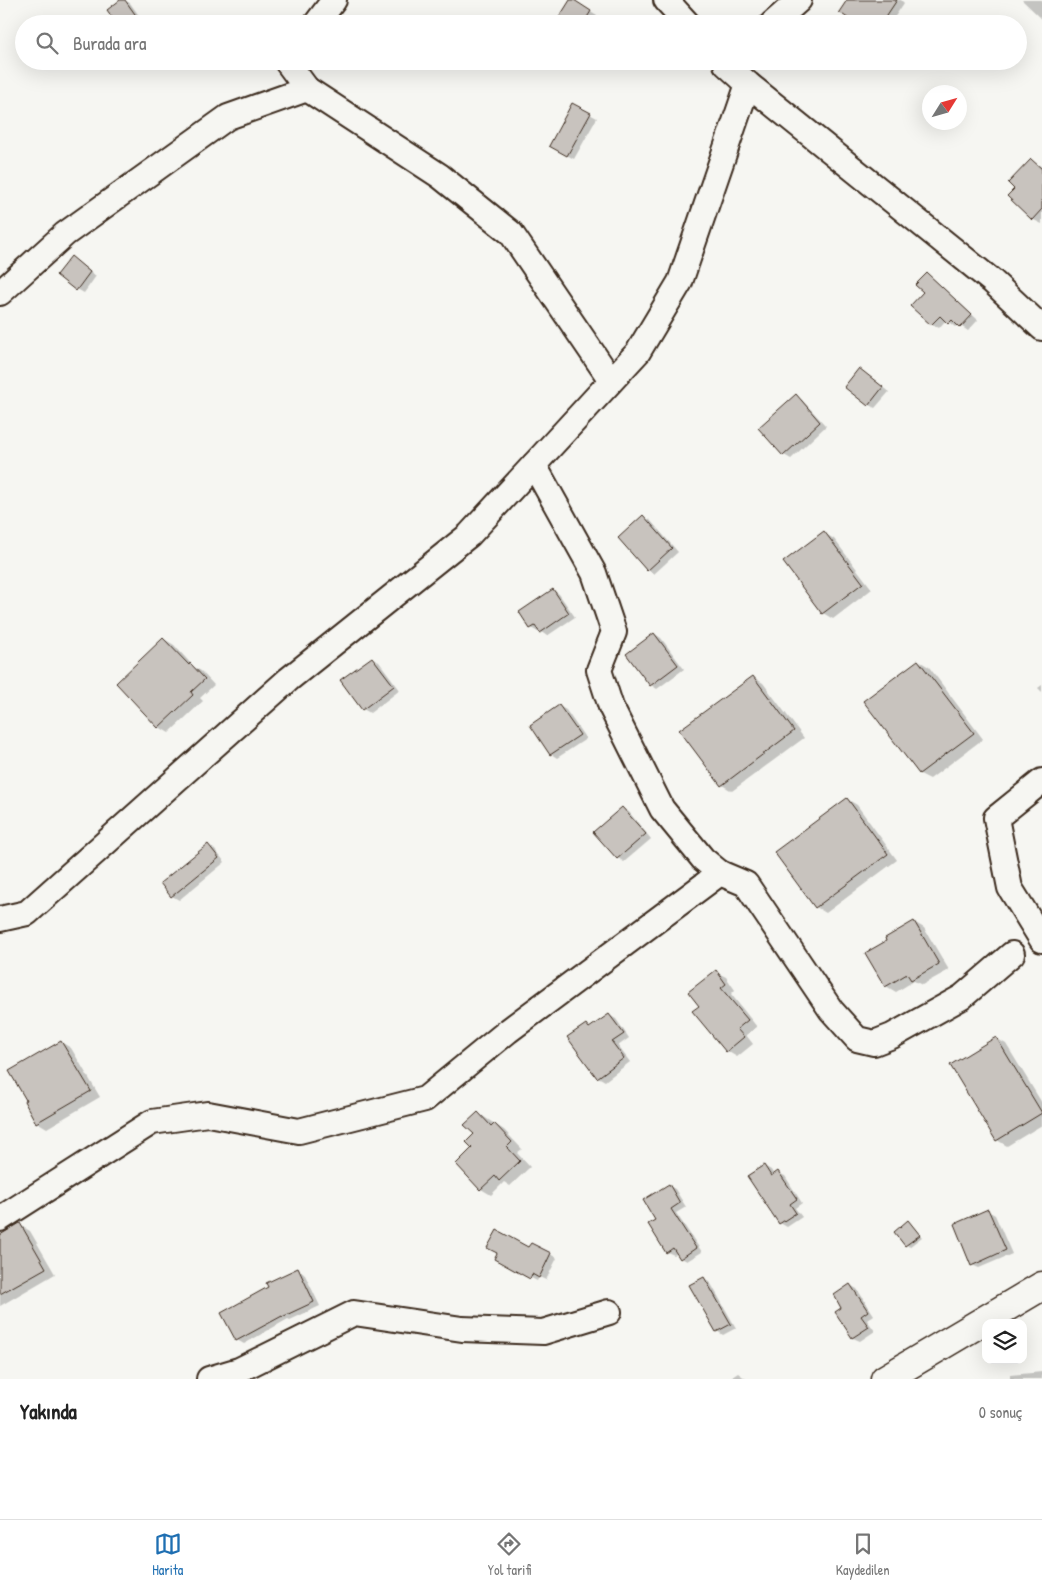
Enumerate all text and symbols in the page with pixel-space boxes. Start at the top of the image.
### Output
search box [15,15,1027,70]
icon: search [33,29,61,57]
text: Burada ara [73,30,146,56]
north arrow [922,85,967,130]
map controls [982,1319,1027,1364]
button: layers [982,1319,1027,1364]
text: Yakında [20,1397,77,1426]
text: 0 sonuç [979,1401,1022,1423]
tab: Harita [152,1530,183,1579]
tab: Yol tarifi [488,1530,531,1579]
tab: Kaydedilen [836,1530,890,1579]

